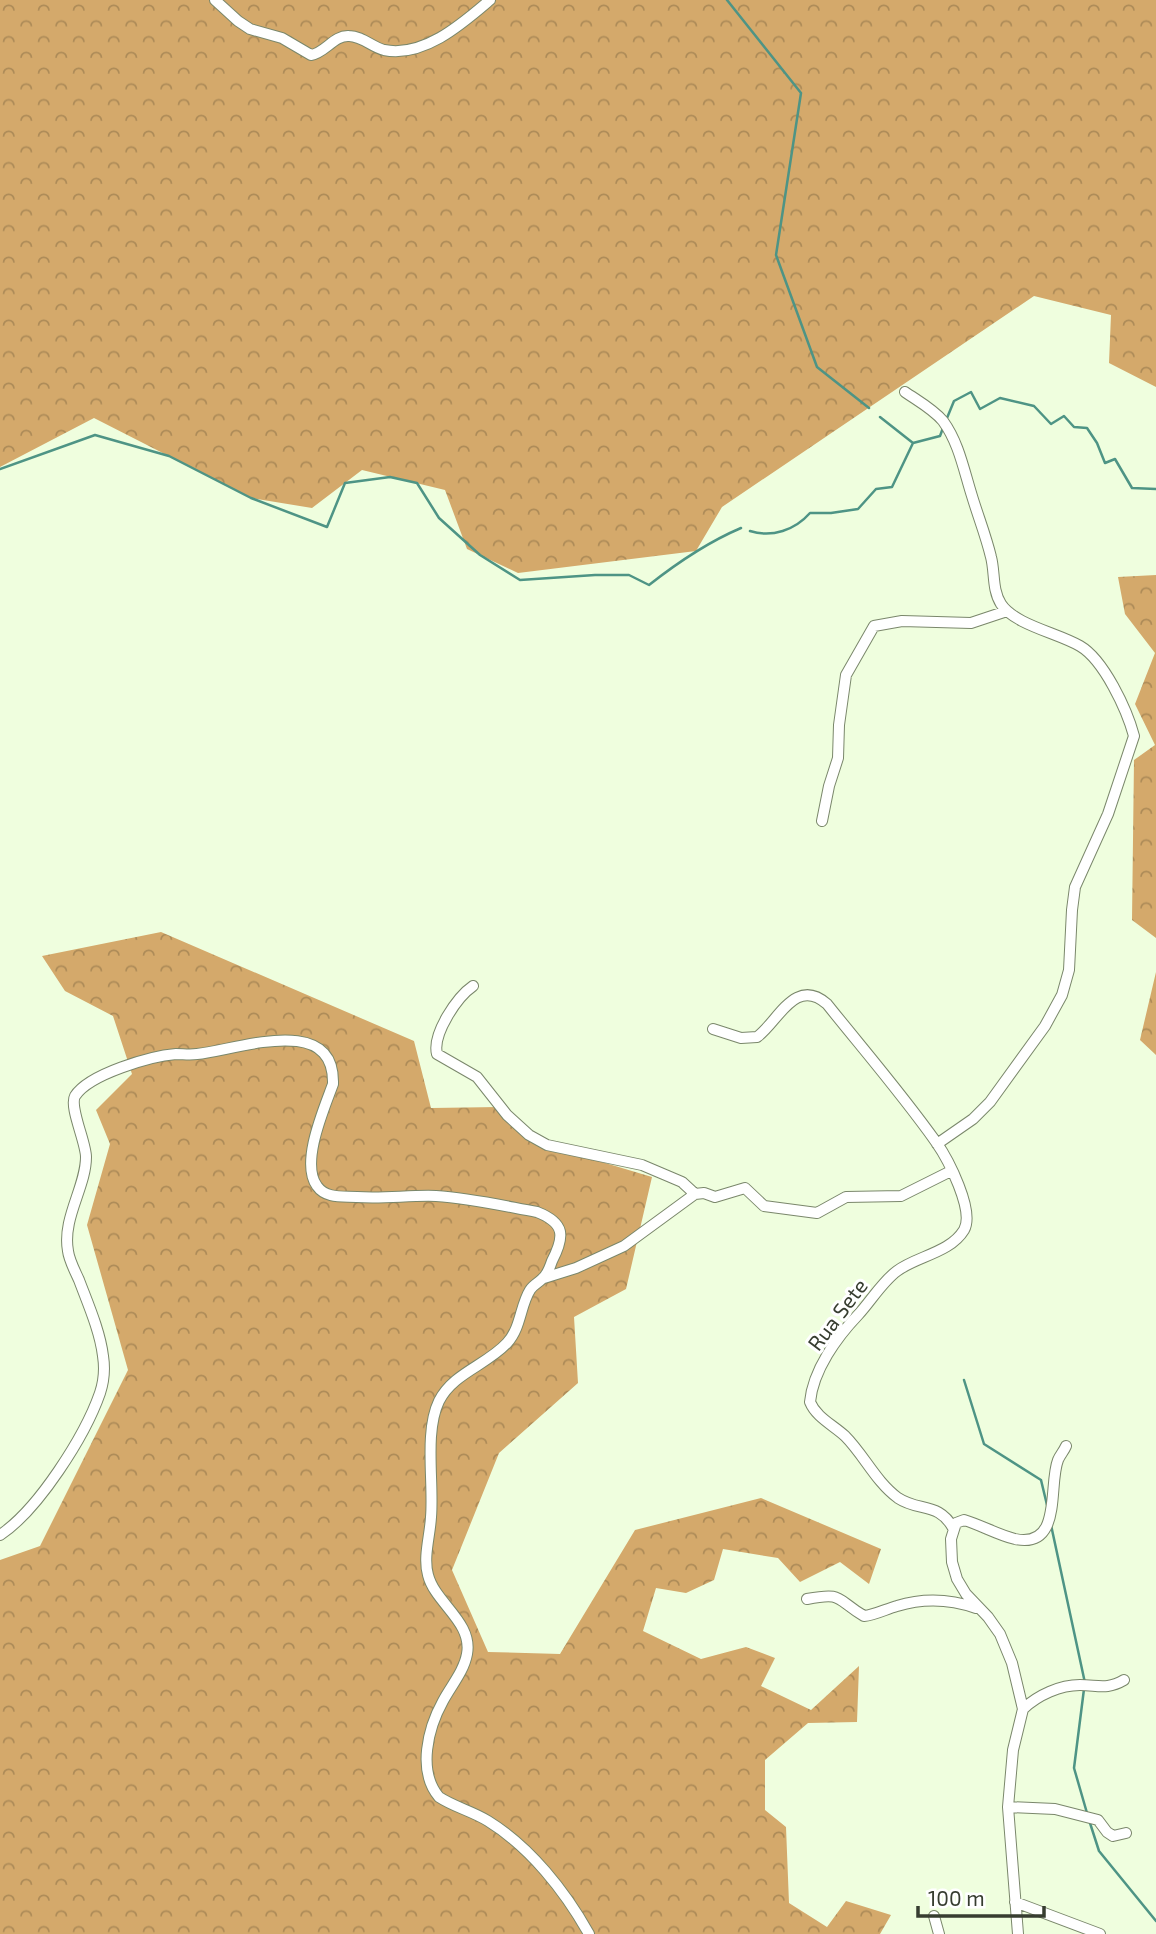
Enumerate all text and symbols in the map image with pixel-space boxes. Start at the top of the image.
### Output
street label: Rua Sete [802,1273,872,1355]
scale bar [918,1874,1044,1918]
text: 100 m [928,1885,985,1910]

